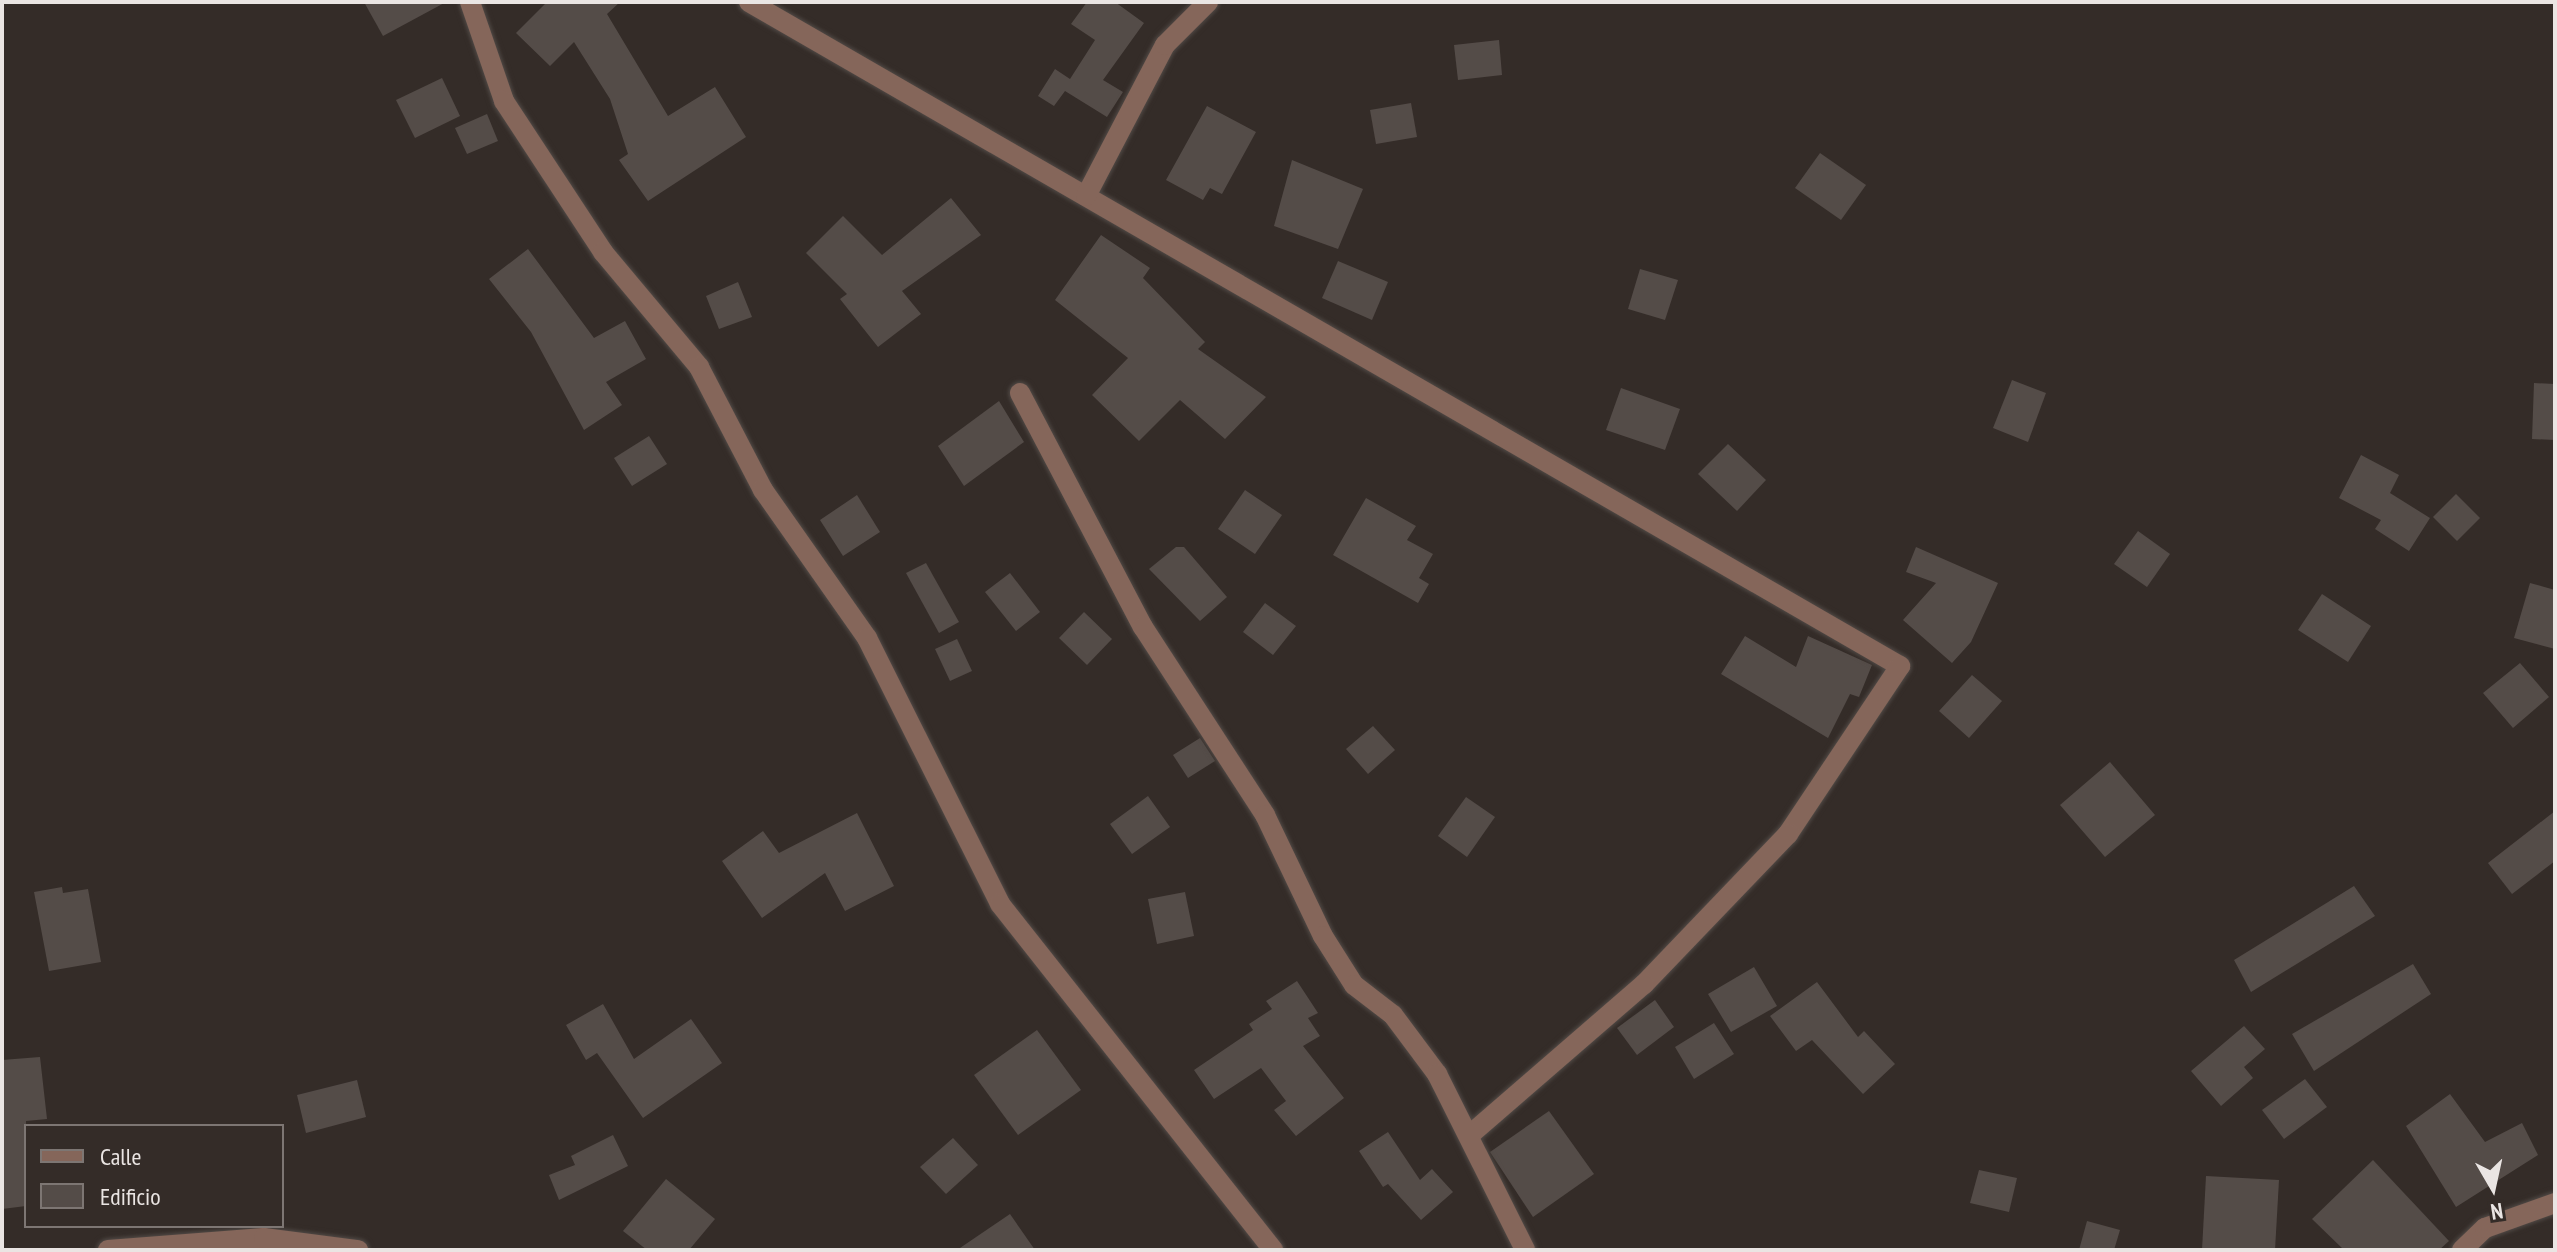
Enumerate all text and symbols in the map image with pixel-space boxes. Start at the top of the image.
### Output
legend [24,1124,284,1228]
text: Calle [100,1141,141,1172]
north arrow [2453,1148,2533,1228]
text: Edificio [100,1181,161,1212]
text: N [2489,1197,2505,1226]

